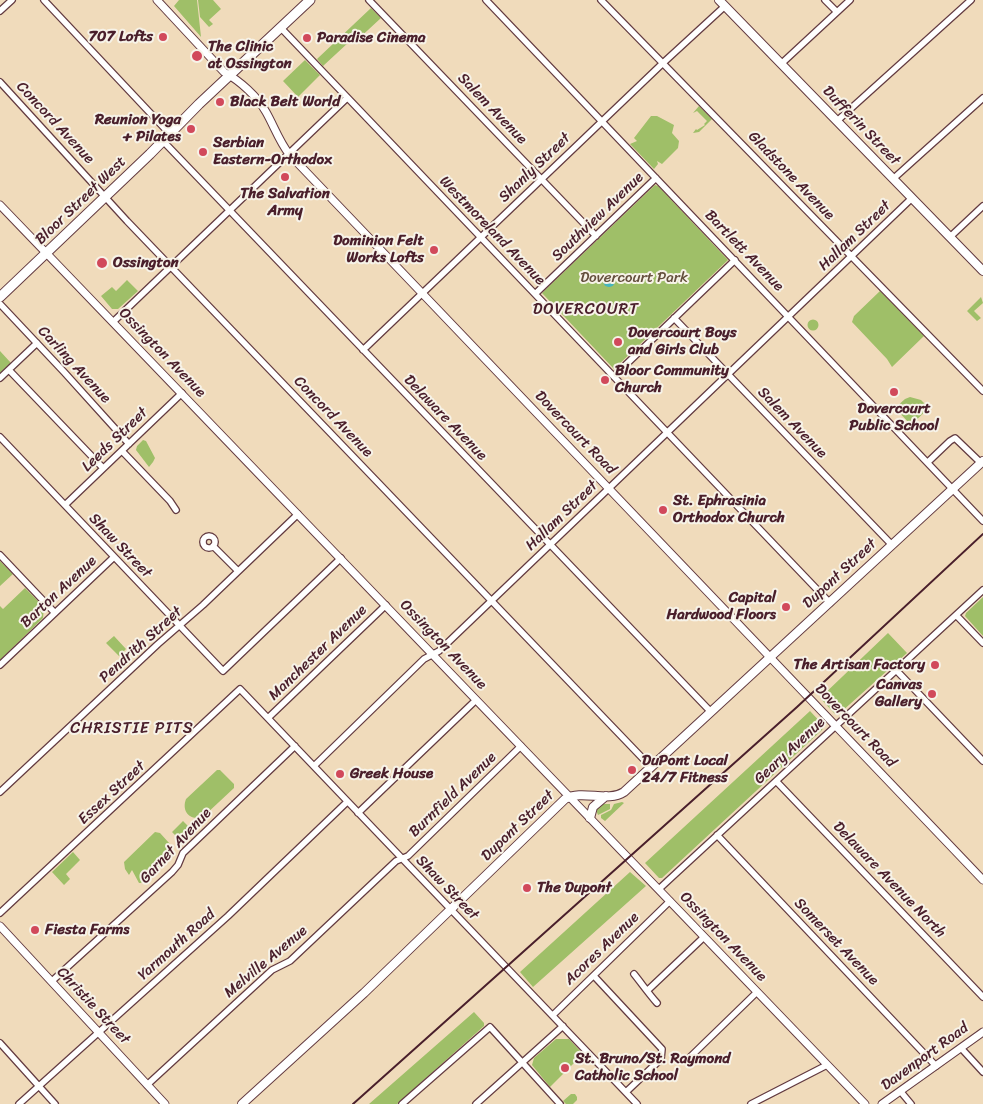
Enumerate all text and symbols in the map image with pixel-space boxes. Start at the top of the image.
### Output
place label: 707 Lofts [88,28,153,46]
place label: Paradise Cinema [317,29,425,47]
marker: 707 Lofts [157,31,169,43]
marker: Paradise Cinema [301,32,313,44]
place label: The Clinic at Ossington [208,38,292,73]
marker: The Clinic at Ossington [190,49,204,63]
street label: Salem Avenue [453,70,531,148]
street label: Concord Avenue [12,78,98,168]
street label: Dufferin Street [818,82,904,170]
place label: Black Belt World [230,93,340,111]
marker: Black Belt World [214,96,226,108]
place label: Reunion Yoga + Pilates [95,111,181,146]
marker: Reunion Yoga + Pilates [185,123,197,135]
street label: Gladstone Avenue [744,128,838,224]
street label: Shanly Street [495,129,575,207]
place label: Serbian Eastern-Orthodox [213,134,332,169]
marker: Serbian Eastern-Orthodox [197,146,209,158]
street label: Bloor Street West [32,153,130,249]
street label: Southview Avenue [548,169,648,265]
marker: The Salvation Army [279,171,291,183]
street label: Westmoreland Avenue [435,173,549,289]
place label: The Salvation Army [240,185,330,220]
street label: Hallam Street [815,197,895,275]
street label: Bartlett Avenue [701,207,787,295]
place label: Dominion Felt Works Lofts [333,232,424,267]
marker: Dominion Felt Works Lofts [428,244,440,256]
place label: Ossington [113,254,179,272]
marker: Ossington [95,256,109,270]
park label: Dovercourt Park [580,269,688,287]
district label: DOVERCOURT [532,300,640,320]
street label: Ossington Avenue [115,304,209,402]
street label: Carling Avenue [34,323,114,407]
place label: Dovercourt Boys and Girls Club [628,324,737,359]
marker: Dovercourt Boys and Girls Club [612,336,624,348]
place label: Bloor Community Church [615,362,729,397]
street label: Delaware Avenue [400,371,490,465]
street label: Concord Avenue [290,373,376,461]
marker: Bloor Community Church [599,374,611,386]
street label: Salem Avenue [753,384,831,462]
marker: Dovercourt Public School [888,386,900,398]
street label: Dovercourt Road [531,387,619,479]
place label: Dovercourt Public School [849,400,939,435]
street label: Leeds Street [78,404,152,476]
street label: Hallam Street [522,477,602,555]
place label: St. Ephrasinia Orthodox Church [673,492,785,527]
marker: St. Ephrasinia Orthodox Church [657,504,669,516]
street label: Shaw Street [85,510,155,582]
street label: Dupont Street [799,535,881,613]
street label: Barton Avenue [17,552,101,632]
place label: Capital Hardwood Floors [667,589,776,624]
street label: Ossington Avenue [396,596,490,694]
marker: Capital Hardwood Floors [780,601,792,613]
street label: Manchester Avenue [265,602,371,704]
street label: Pendrith Street [96,603,186,687]
place label: The Artisan Factory [794,656,925,674]
marker: The Artisan Factory [929,659,941,671]
place label: Canvas Gallery [875,676,922,711]
street label: Dovercourt Road [811,680,899,772]
marker: Canvas Gallery [926,688,938,700]
street label: Geary Avenue [751,714,829,788]
district label: CHRISTIE PITS [70,719,194,739]
street label: Burnfield Avenue [406,749,500,841]
place label: DuPont Local 24/7 Fitness [642,752,728,787]
street label: Essex Street [75,757,149,829]
marker: DuPont Local 24/7 Fitness [626,764,638,776]
place label: Greek House [350,765,433,783]
marker: Greek House [334,768,346,780]
street label: Dupont Street [478,787,558,865]
street label: Garnet Avenue [136,805,216,887]
street label: Delaware Avenue North [829,818,949,942]
street label: Shaw Street [412,852,482,924]
place label: The Dupont [537,879,611,897]
marker: The Dupont [521,882,533,894]
street label: Ossington Avenue [676,888,770,986]
street label: Somerset Avenue [790,895,882,989]
street label: Yarmouth Road [135,906,219,984]
street label: Acores Avenue [561,909,643,989]
place label: Fiesta Farms [45,921,129,939]
street label: Melville Avenue [221,922,311,1002]
marker: Fiesta Farms [29,924,41,936]
street label: Christie Street [53,964,133,1048]
street label: Davenport Road [878,1019,972,1095]
place label: St. Bruno/St. Raymond Catholic School [575,1050,730,1085]
marker: St. Bruno/St. Raymond Catholic School [559,1062,571,1074]

